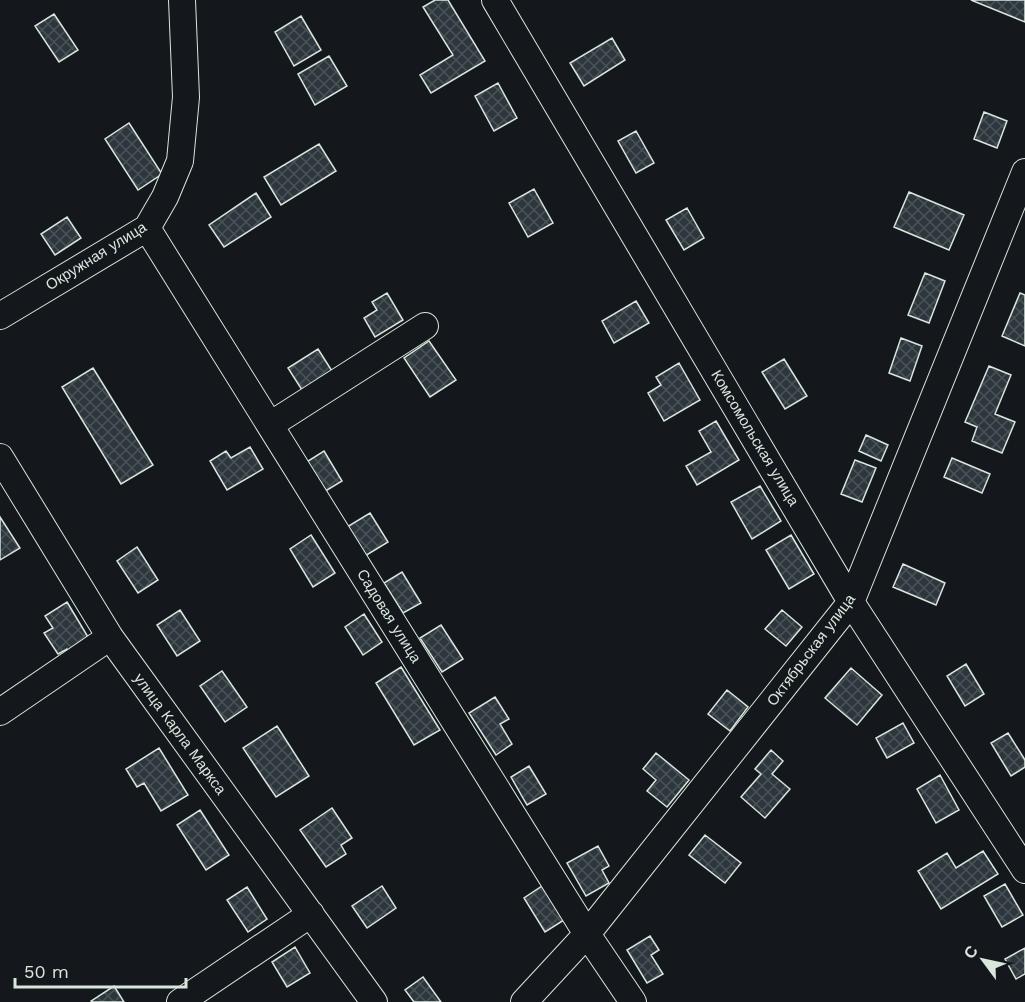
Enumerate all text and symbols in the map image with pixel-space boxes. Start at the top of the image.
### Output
street label: Окружная улица [42,217,150,294]
street label: Комсомольская улица [707,367,803,510]
street label: Садовая улица [353,566,425,667]
street label: Октябрьская улица [763,590,859,709]
street label: улица Карла Маркса [130,670,230,799]
north arrow [953,930,1013,990]
text: С [960,942,982,962]
scale bar [15,951,186,989]
text: 50 m [24,961,69,982]

